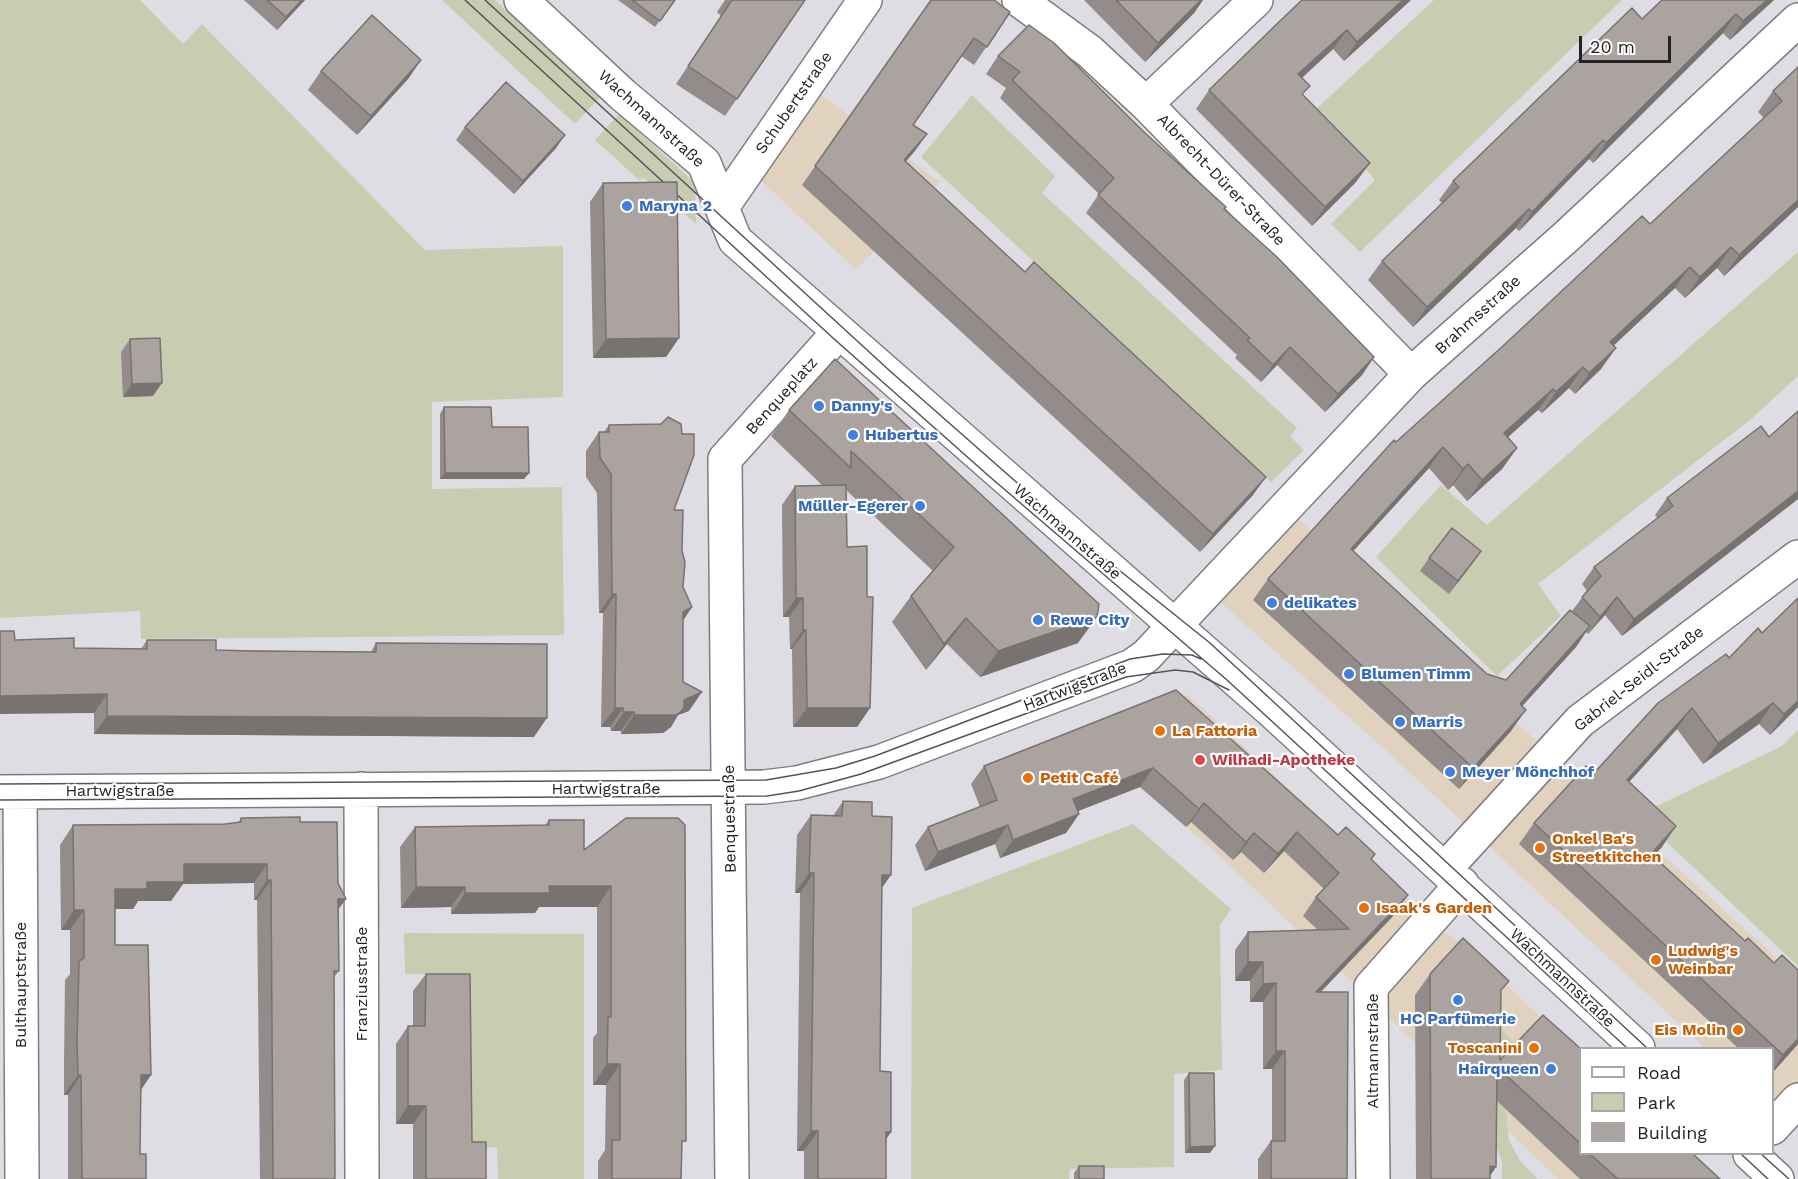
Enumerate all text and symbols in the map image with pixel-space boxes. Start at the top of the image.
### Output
scale bar [1582,24,1674,62]
text: 20 m [1590,36,1635,57]
street label: Schubertstraße [752,48,836,158]
street label: Wachmannstraße [594,66,708,172]
street label: Albrecht-Dürer-Straße [1153,110,1289,250]
place label: Maryna 2 [639,196,712,216]
marker: Maryna 2 [620,199,634,213]
street label: Brahmsstraße [1431,271,1525,359]
street label: Benqueplatz [742,353,822,439]
place label: Danny's [831,396,893,416]
marker: Danny's [812,399,826,413]
place label: Hubertus [865,425,938,445]
marker: Hubertus [846,428,860,442]
street label: Wachmannstraße [1009,480,1125,584]
place label: Müller-Egerer [798,496,908,516]
marker: Müller-Egerer [913,499,927,513]
place label: delikates [1284,593,1357,613]
marker: delikates [1265,596,1279,610]
place label: Rewe City [1050,610,1130,630]
marker: Rewe City [1031,613,1045,627]
street label: Gabriel-Seidl-Straße [1570,622,1708,736]
street label: Hartwigstraße [1021,658,1129,716]
place label: Blumen Timm [1361,664,1471,684]
marker: Blumen Timm [1342,667,1356,681]
place label: Marris [1412,712,1463,732]
marker: Marris [1393,715,1407,729]
place label: La Fattoria [1172,721,1257,741]
marker: La Fattoria [1153,724,1167,738]
place label: Wilhadi-Apotheke [1212,750,1355,770]
marker: Wilhadi-Apotheke [1193,753,1207,767]
place label: Meyer Mönchhof [1462,762,1594,782]
street label: Benquestraße [719,765,741,873]
marker: Meyer Mönchhof [1443,765,1457,779]
place label: Petit Café [1040,768,1119,788]
marker: Petit Café [1021,771,1035,785]
street label: Hartwigstraße [551,779,661,799]
street label: Hartwigstraße [65,781,175,801]
place label: Onkel Ba's Streetkitchen [1552,829,1661,867]
marker: Onkel Ba's Streetkitchen [1533,841,1547,855]
place label: Isaak's Garden [1376,898,1492,918]
marker: Isaak's Garden [1357,901,1371,915]
street label: Bulthauptstraße [11,922,31,1048]
street label: Wachmannstraße [1506,924,1618,1032]
street label: Franziusstraße [352,926,372,1042]
place label: Ludwig's Weinbar [1668,941,1738,979]
marker: Ludwig's Weinbar [1649,953,1663,967]
street label: Altmannstraße [1363,993,1383,1109]
marker: HC Parfümerie [1451,993,1465,1007]
place label: HC Parfümerie [1400,1009,1516,1029]
place label: Eis Molin [1654,1020,1726,1040]
marker: Eis Molin [1731,1023,1745,1037]
place label: Toscanini [1447,1038,1522,1058]
marker: Toscanini [1527,1041,1541,1055]
legend [1579,1047,1774,1155]
place label: Hairqueen [1458,1059,1539,1079]
marker: Hairqueen [1544,1062,1558,1076]
text: Road [1637,1062,1681,1083]
text: Park [1637,1092,1676,1113]
text: Building [1637,1122,1707,1143]

